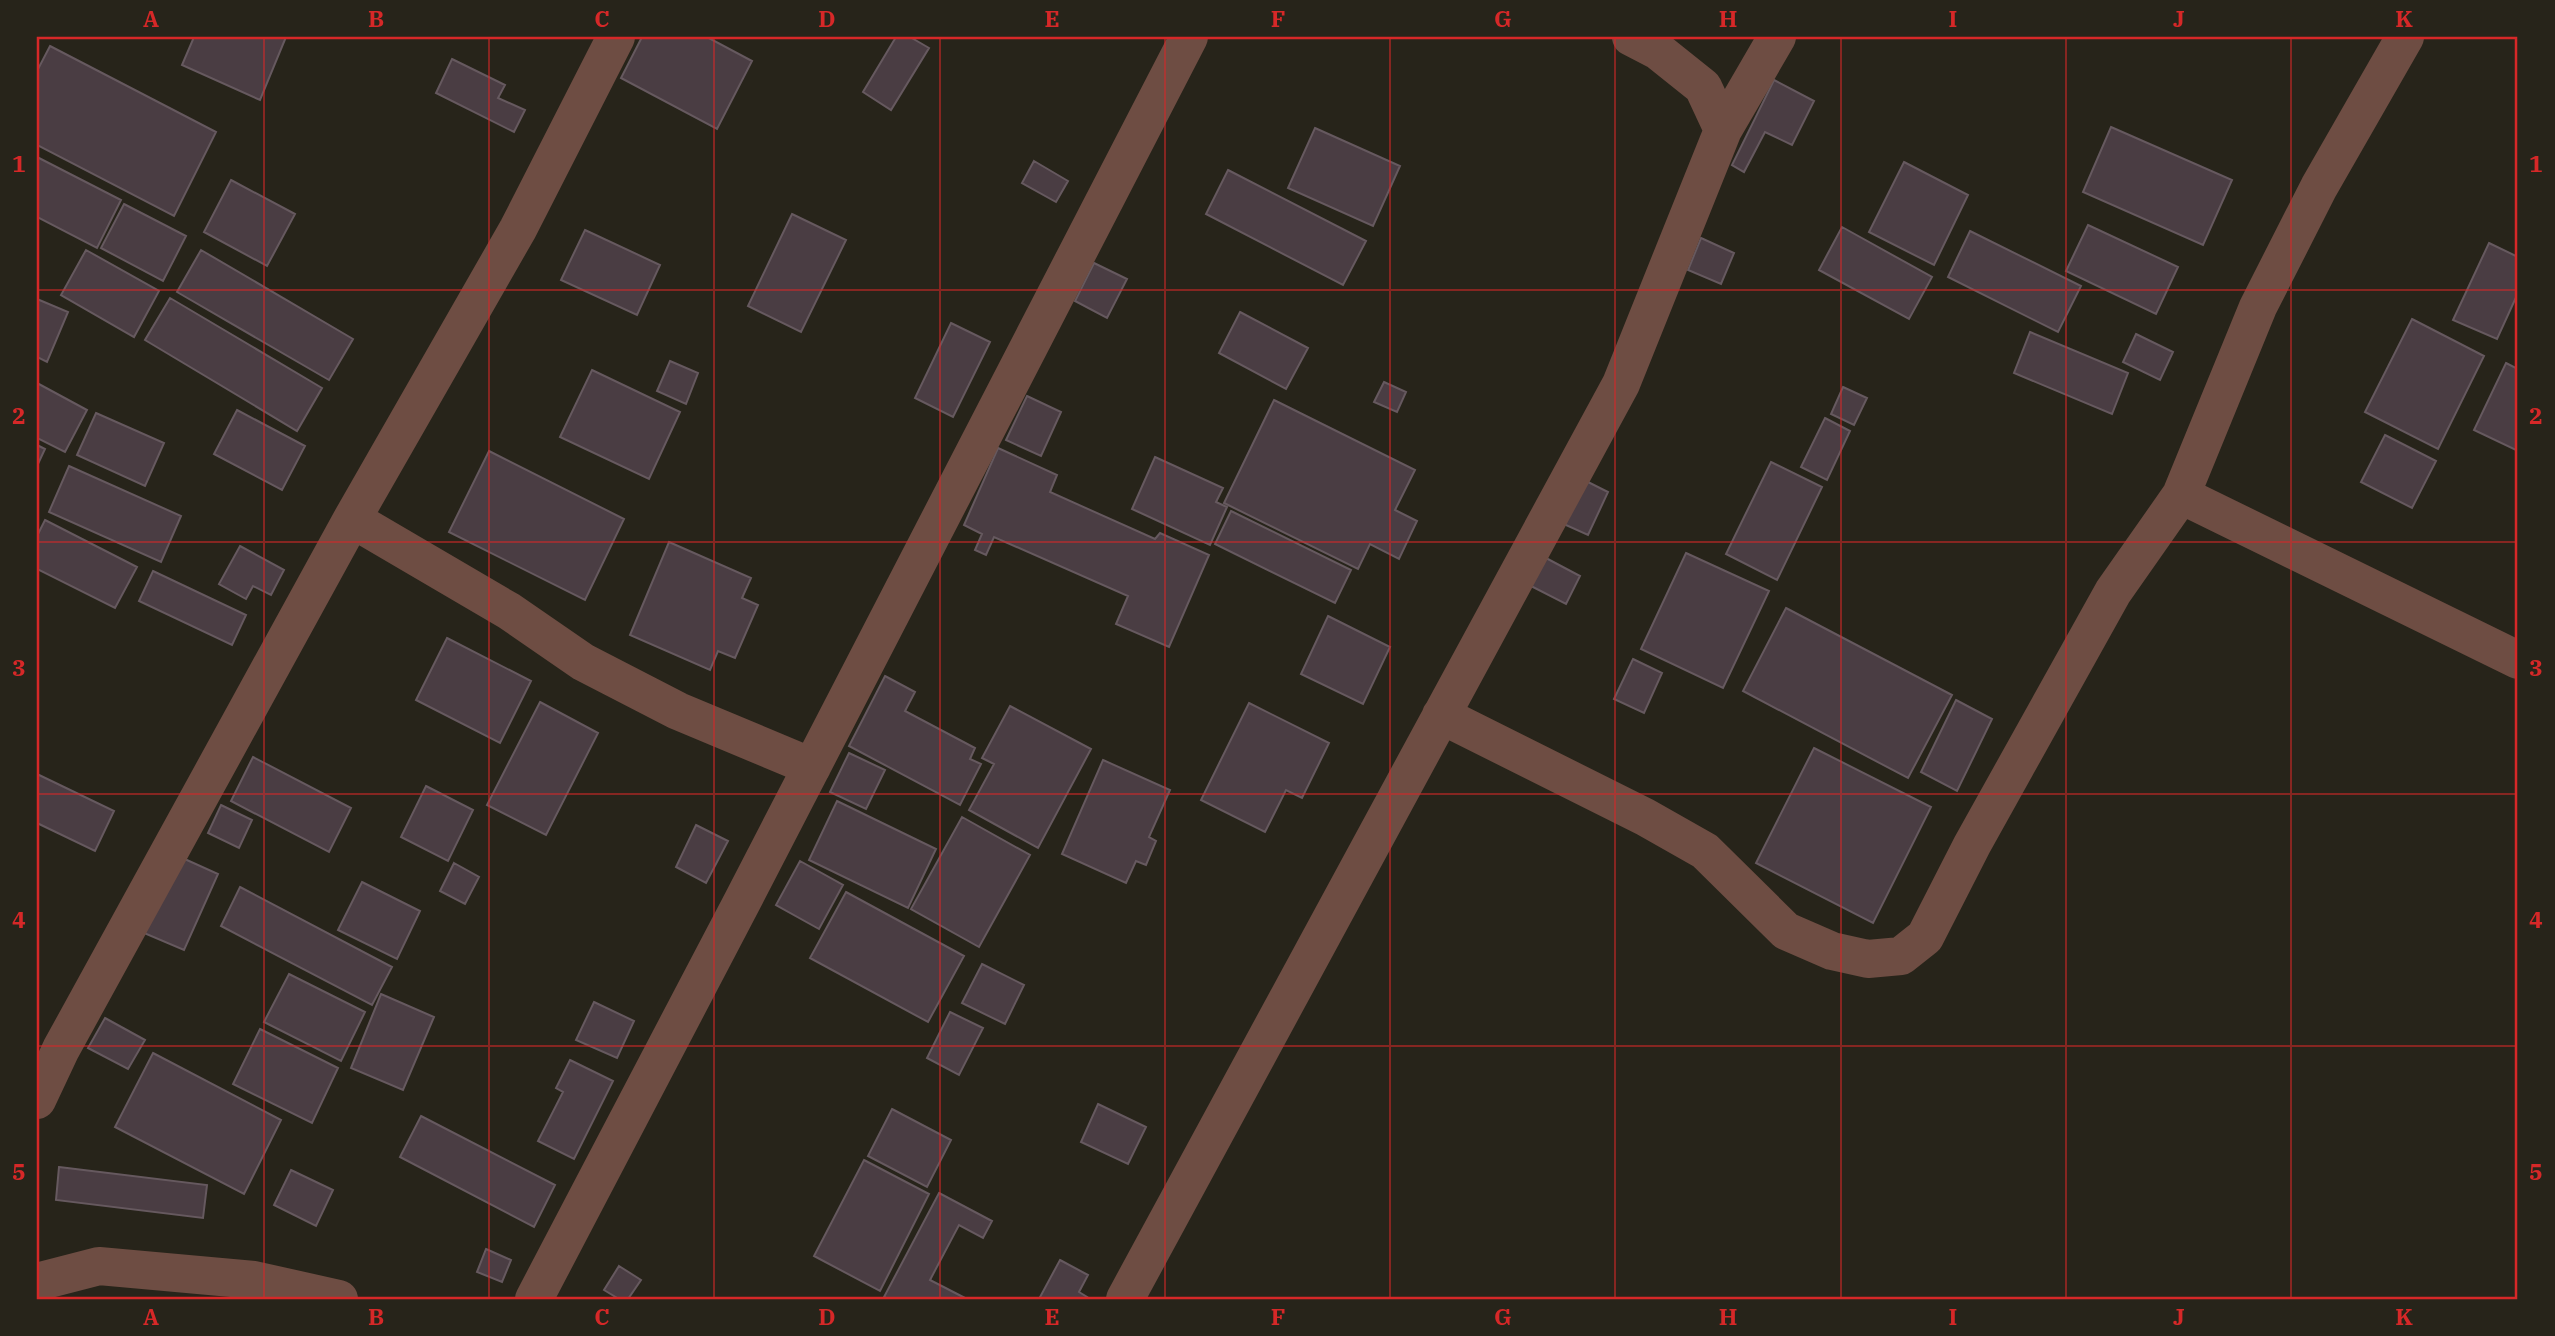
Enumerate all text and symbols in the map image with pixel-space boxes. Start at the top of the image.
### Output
text: A [143,3,159,33]
text: B [368,3,384,33]
text: C [594,3,610,33]
text: D [818,3,836,33]
text: E [1044,3,1060,33]
text: F [1271,3,1285,33]
text: G [1494,3,1512,33]
text: H [1719,3,1737,33]
text: I [1949,3,1957,33]
text: J [2173,3,2185,33]
text: K [2395,3,2413,33]
text: 1 [12,148,26,178]
text: 1 [2529,148,2543,178]
text: 2 [12,400,26,430]
text: 2 [2529,400,2543,430]
text: 3 [12,652,26,682]
text: 3 [2529,652,2543,682]
text: 4 [12,904,26,934]
text: 4 [2529,904,2543,934]
text: 5 [12,1156,26,1186]
text: 5 [2529,1156,2543,1186]
text: A [143,1301,159,1331]
text: B [368,1301,384,1331]
text: C [594,1301,610,1331]
text: D [818,1301,836,1331]
text: E [1044,1301,1060,1331]
text: F [1271,1301,1285,1331]
text: G [1494,1301,1512,1331]
text: H [1719,1301,1737,1331]
text: I [1949,1301,1957,1331]
text: J [2173,1301,2185,1331]
text: K [2395,1301,2413,1331]

